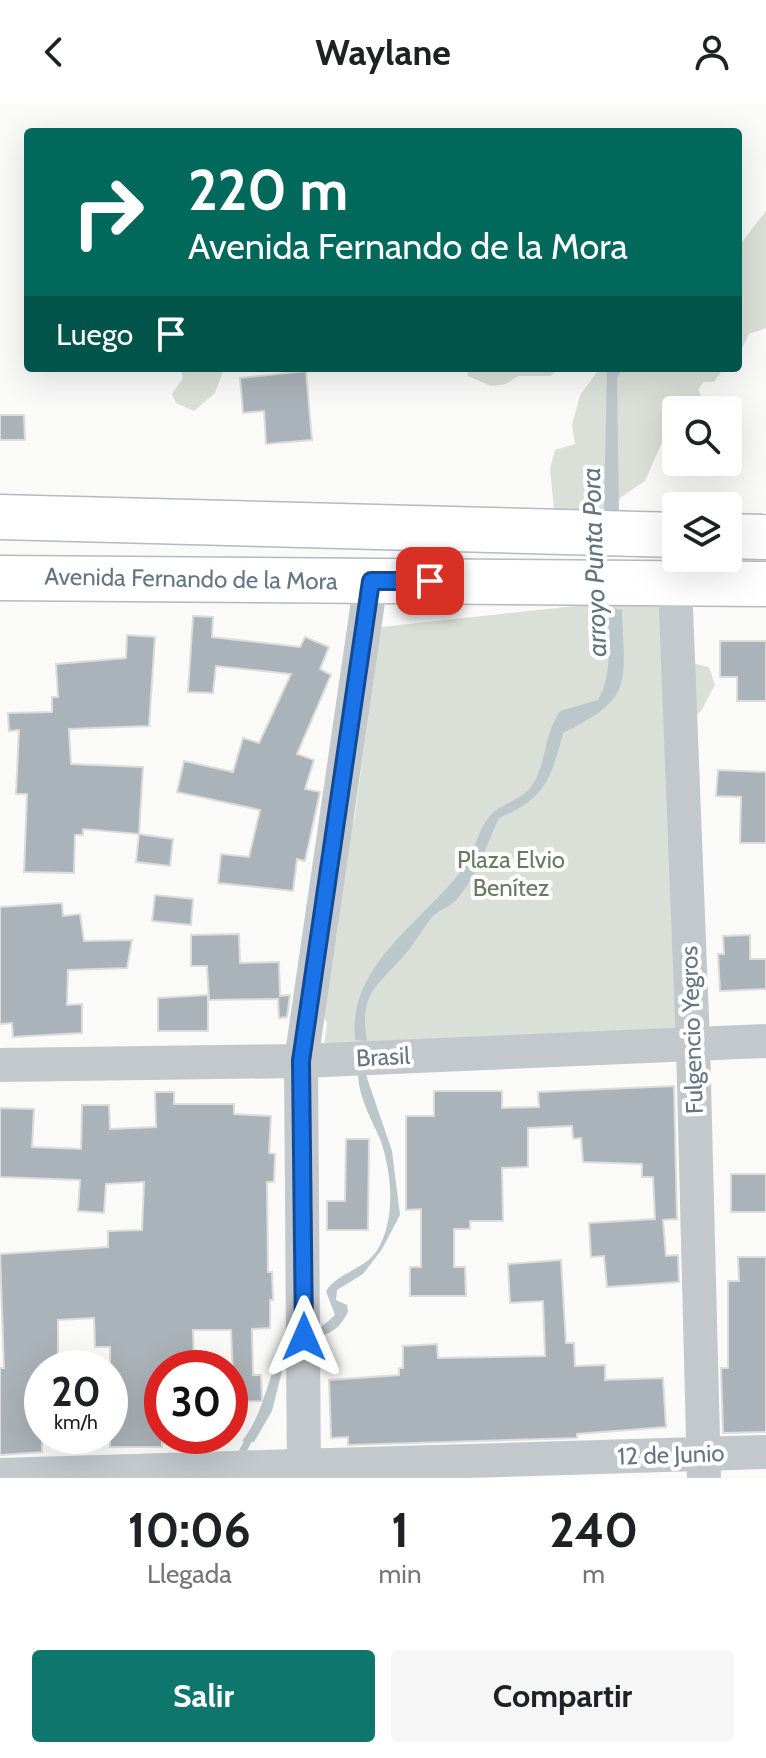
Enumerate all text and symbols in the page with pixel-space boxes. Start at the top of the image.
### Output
icon: back [32,30,76,74]
text: Waylane [315,30,451,74]
icon: person [690,30,734,74]
text: 220 m [188,156,348,224]
icon: right [56,160,160,264]
text: Avenida Fernando de la Mora [188,224,628,268]
icon: arrive [149,312,193,356]
text: Luego [56,316,133,353]
map controls [662,396,742,572]
button: search [662,396,742,476]
water label: arroyo Punta Pora [575,467,613,657]
button: layers [662,492,742,572]
pin [396,547,464,615]
icon: arrive [408,559,452,603]
street label: Avenida Fernando de la Mora [44,561,338,596]
park label: Plaza Elvio Benítez [457,845,565,902]
street label: Fulgencio Yegros [674,945,709,1115]
street label: Brasil [355,1041,411,1072]
position arrow [262,1295,346,1379]
speed limit sign: 30 [144,1350,248,1454]
text: 20 [51,1367,101,1416]
text: km/h [54,1410,98,1434]
street label: 12 de Junio [617,1438,725,1471]
text: 10:06 [128,1501,251,1559]
text: 1 [391,1501,409,1559]
text: 240 [549,1501,638,1559]
text: Llegada [147,1558,232,1590]
text: min [379,1558,421,1590]
text: m [582,1558,605,1590]
button: Salir [32,1650,375,1742]
button: Compartir [391,1650,734,1742]

